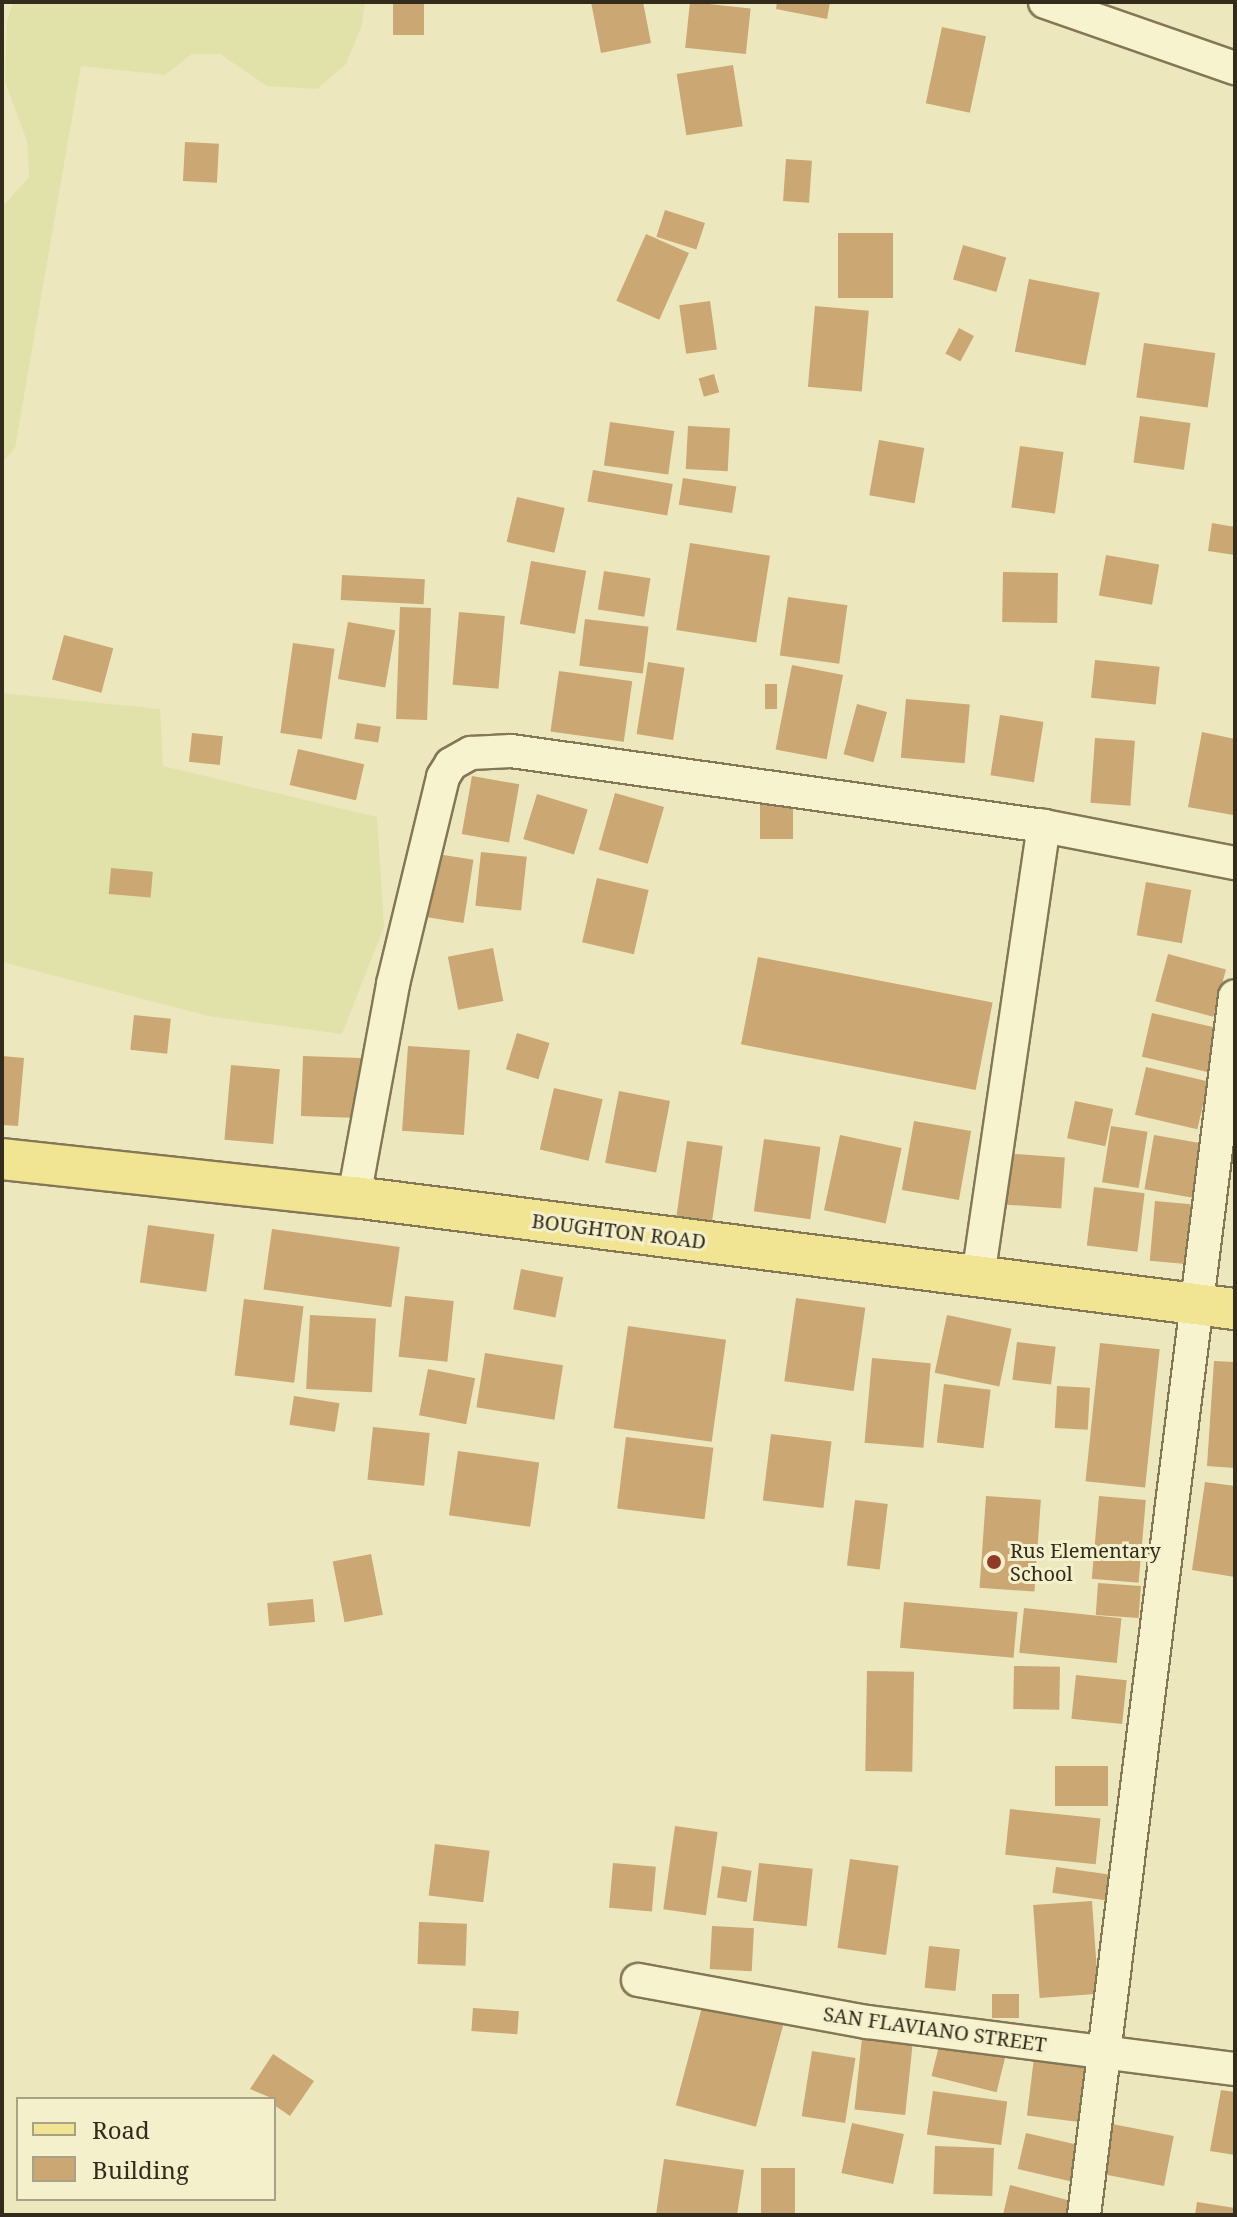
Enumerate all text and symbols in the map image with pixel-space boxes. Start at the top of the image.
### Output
street label: BOUGHTON ROAD [531,1208,707,1254]
place label: Rus Elementary School [1010,1538,1161,1585]
marker: Rus Elementary School [985,1553,1003,1571]
street label: SAN FLAVIANO STREET [822,2001,1048,2057]
legend [16,2097,276,2201]
text: Road [92,2113,150,2146]
text: Building [92,2153,189,2186]

